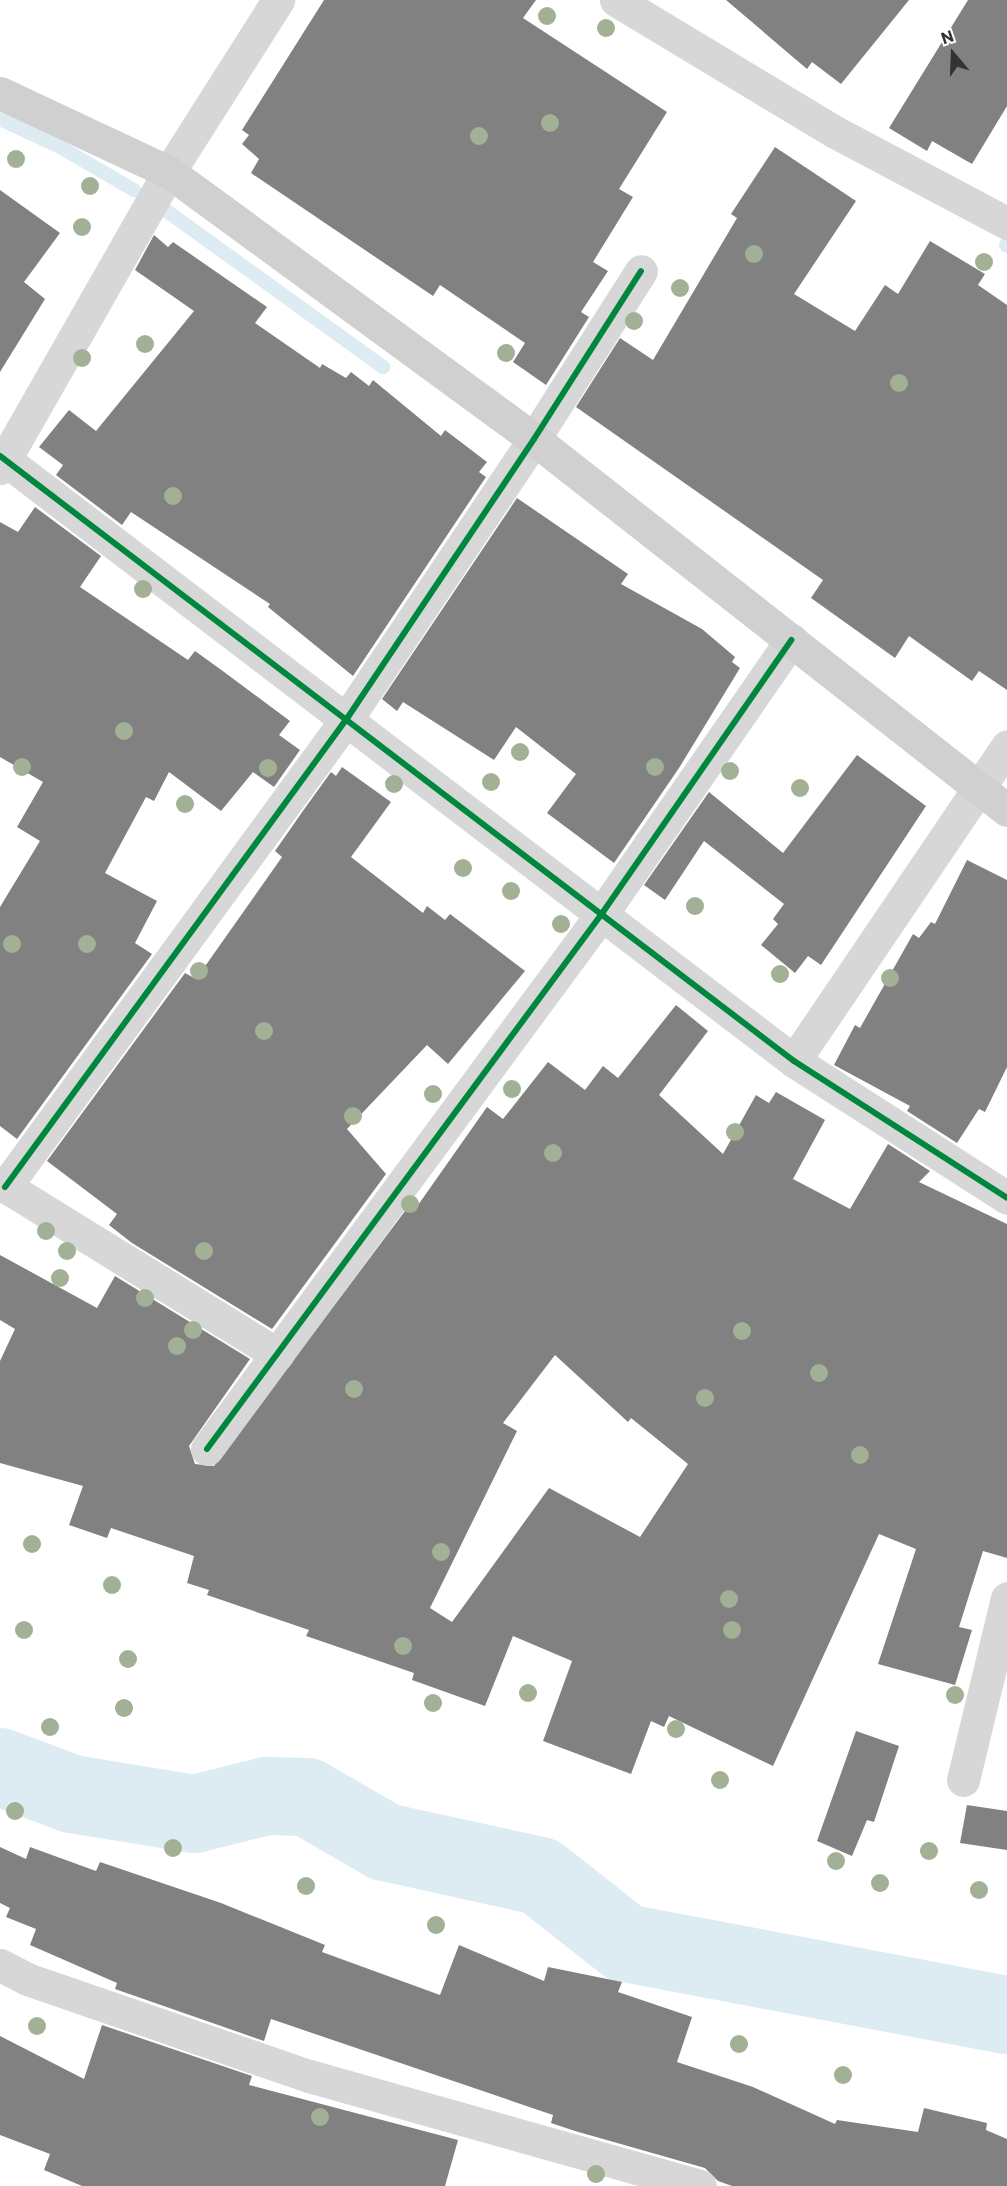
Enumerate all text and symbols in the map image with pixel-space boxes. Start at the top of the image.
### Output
north arrow [923,24,983,84]
text: N [938,26,956,47]

